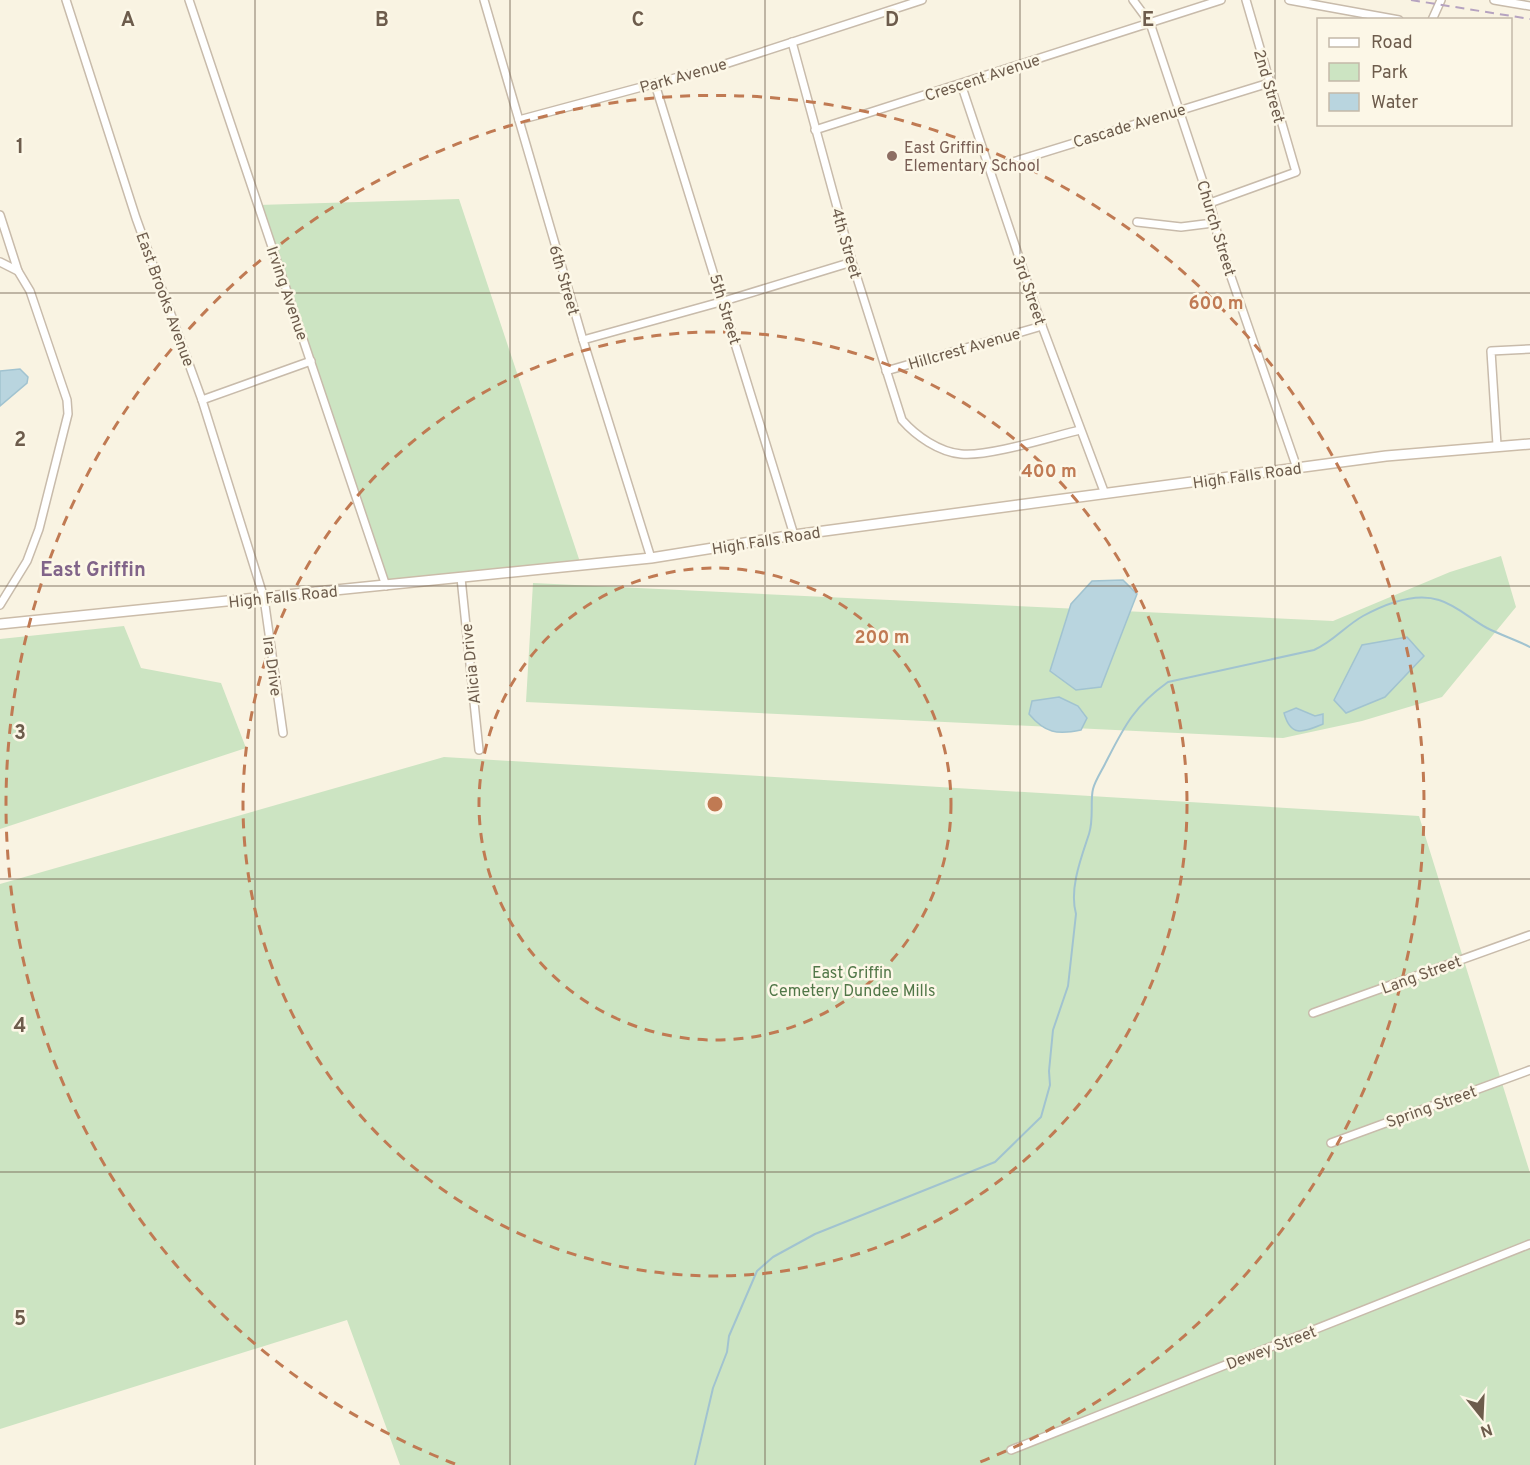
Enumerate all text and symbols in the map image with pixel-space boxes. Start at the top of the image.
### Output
text: A [121,8,135,34]
text: B [375,8,389,34]
text: C [632,8,644,34]
text: D [885,8,899,34]
text: E [1142,8,1154,34]
legend [1317,18,1512,126]
text: Road [1371,32,1413,55]
street label: 2nd Street [1248,47,1288,126]
street label: Crescent Avenue [922,51,1043,107]
street label: Park Avenue [638,55,729,99]
text: Park [1371,62,1408,85]
text: Water [1371,92,1418,115]
street label: Cascade Avenue [1071,100,1188,154]
text: 1 [16,135,24,161]
place label: East Griffin Elementary School [904,139,1040,177]
marker: East Griffin Elementary School [885,149,899,163]
street label: Church Street [1191,178,1239,279]
street label: 4th Street [825,206,865,281]
street label: East Brooks Avenue [130,230,198,370]
street label: 6th Street [544,243,583,318]
street label: Irving Avenue [261,244,312,343]
street label: 3rd Street [1007,253,1049,328]
street label: 5th Street [704,272,744,347]
text: 600 m [1188,293,1244,316]
street label: Hillcrest Avenue [906,324,1023,376]
text: 2 [14,428,26,454]
street label: High Falls Road [1191,459,1303,495]
text: 400 m [1021,461,1077,484]
street label: High Falls Road [710,524,822,560]
district label: East Griffin [40,558,146,584]
street label: High Falls Road [228,582,339,614]
street label: Alicia Drive [458,622,486,705]
text: 200 m [854,627,910,650]
street label: Ira Drive [257,635,285,698]
text: 3 [14,721,26,747]
centre of rings [705,794,725,814]
street label: Lang Street [1379,952,1464,1000]
park label: East Griffin Cemetery Dundee Mills [768,964,936,1002]
text: 4 [14,1014,26,1040]
street label: Spring Street [1384,1082,1480,1133]
text: 5 [14,1307,26,1333]
street label: Dewey Street [1224,1323,1320,1375]
north arrow [1452,1387,1512,1447]
text: N [1477,1418,1495,1441]

